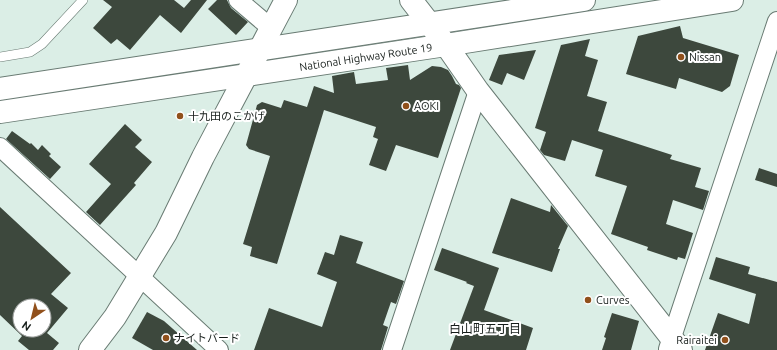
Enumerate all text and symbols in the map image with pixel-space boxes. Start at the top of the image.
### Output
street label: National Highway Route 19 [299,41,433,73]
place label: Nissan [689,51,721,63]
marker: Nissan [676,52,686,62]
place label: AOKI [414,100,439,112]
marker: AOKI [401,101,411,111]
place label: 十九田のこかげ [188,110,265,122]
marker: 十九田のこかげ [175,111,185,121]
place label: Curves [596,294,630,306]
marker: Curves [583,295,593,305]
north arrow [12,298,52,338]
text: N [19,319,33,333]
district label: 白山町五丁目 [449,322,521,335]
place label: ナイトバード [174,332,240,344]
marker: ナイトバード [161,333,171,343]
place label: Rairaitei [676,334,717,346]
marker: Rairaitei [720,335,730,345]

